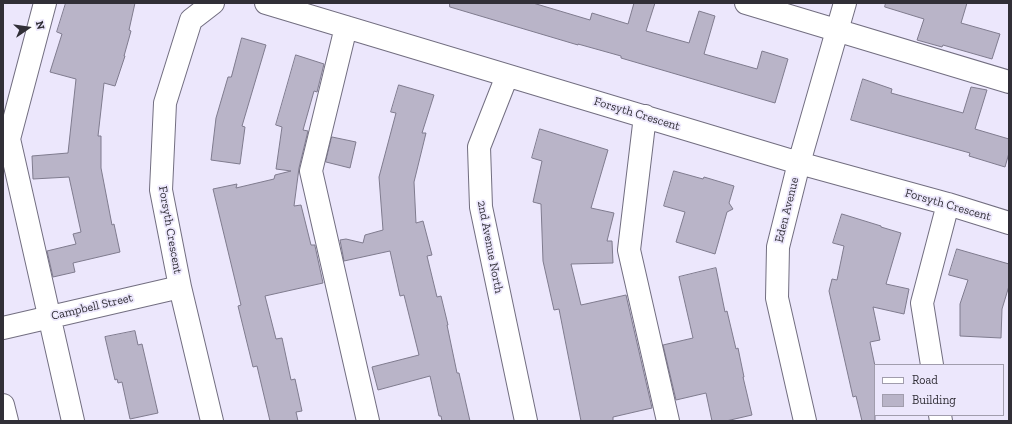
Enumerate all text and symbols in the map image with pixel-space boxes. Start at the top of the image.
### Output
north arrow [8,8,48,48]
text: N [33,20,47,31]
street label: Forsyth Crescent [592,94,682,134]
street label: Eden Avenue [772,176,802,244]
street label: Forsyth Crescent [155,185,185,275]
street label: Forsyth Crescent [903,186,993,224]
street label: 2nd Avenue North [474,199,506,295]
street label: Campbell Street [50,291,134,323]
legend [874,364,1004,416]
text: Road [912,373,938,387]
text: Building [912,393,956,407]

